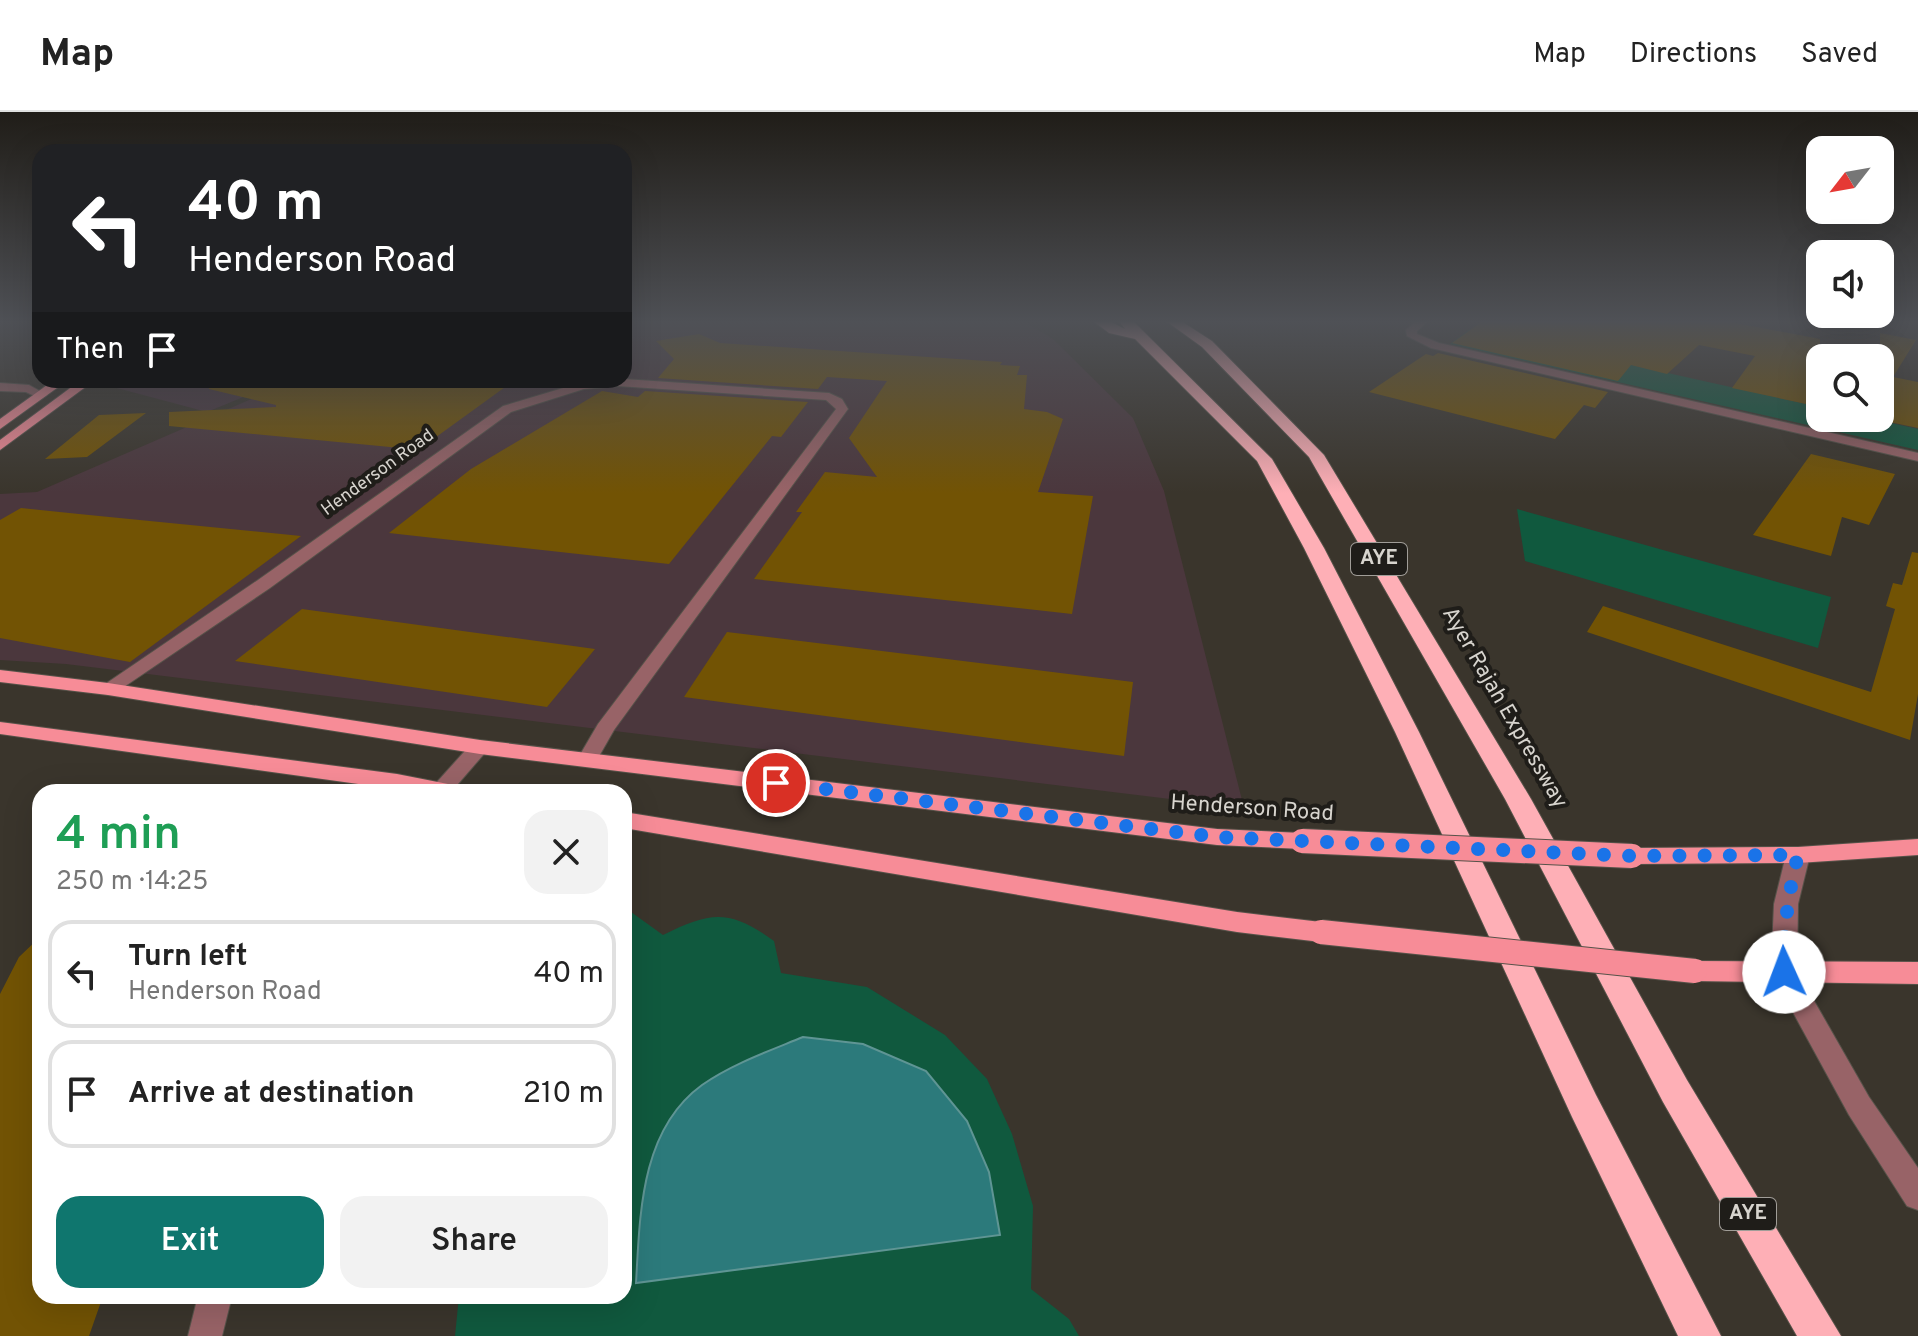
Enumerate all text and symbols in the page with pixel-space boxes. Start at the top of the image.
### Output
text: Map [40,31,114,80]
text: Map [1533,37,1586,73]
text: Directions [1630,37,1757,73]
text: Saved [1801,37,1878,73]
north arrow [1806,136,1894,224]
map controls [1806,136,1894,432]
text: 40 m [188,170,324,240]
icon: left [56,176,160,280]
text: Henderson Road [188,239,456,285]
button: sound [1806,240,1894,328]
icon: arrive [140,328,184,372]
text: Then [56,332,124,369]
button: search [1806,344,1894,432]
street label: Henderson Road [317,424,439,522]
road number: AYE [1351,543,1407,575]
street label: Ayer Rajah Expressway [1435,602,1573,814]
pin [742,749,810,817]
icon: arrive [754,761,798,805]
street label: Henderson Road [1169,790,1335,828]
text: 4 min [56,806,181,866]
button: close [524,810,608,894]
text: 250 m · 14:25 [56,866,208,899]
position arrow [1742,930,1826,1014]
text: Turn left [128,939,248,976]
icon: left [60,952,104,996]
text: 40 m [534,956,604,993]
text: Henderson Road [128,976,322,1009]
icon: arrive [60,1072,104,1116]
text: Arrive at destination [128,1076,414,1113]
text: 210 m [523,1076,604,1113]
button: Exit [56,1196,324,1288]
button: Share [340,1196,608,1288]
road number: AYE [1720,1198,1776,1230]

